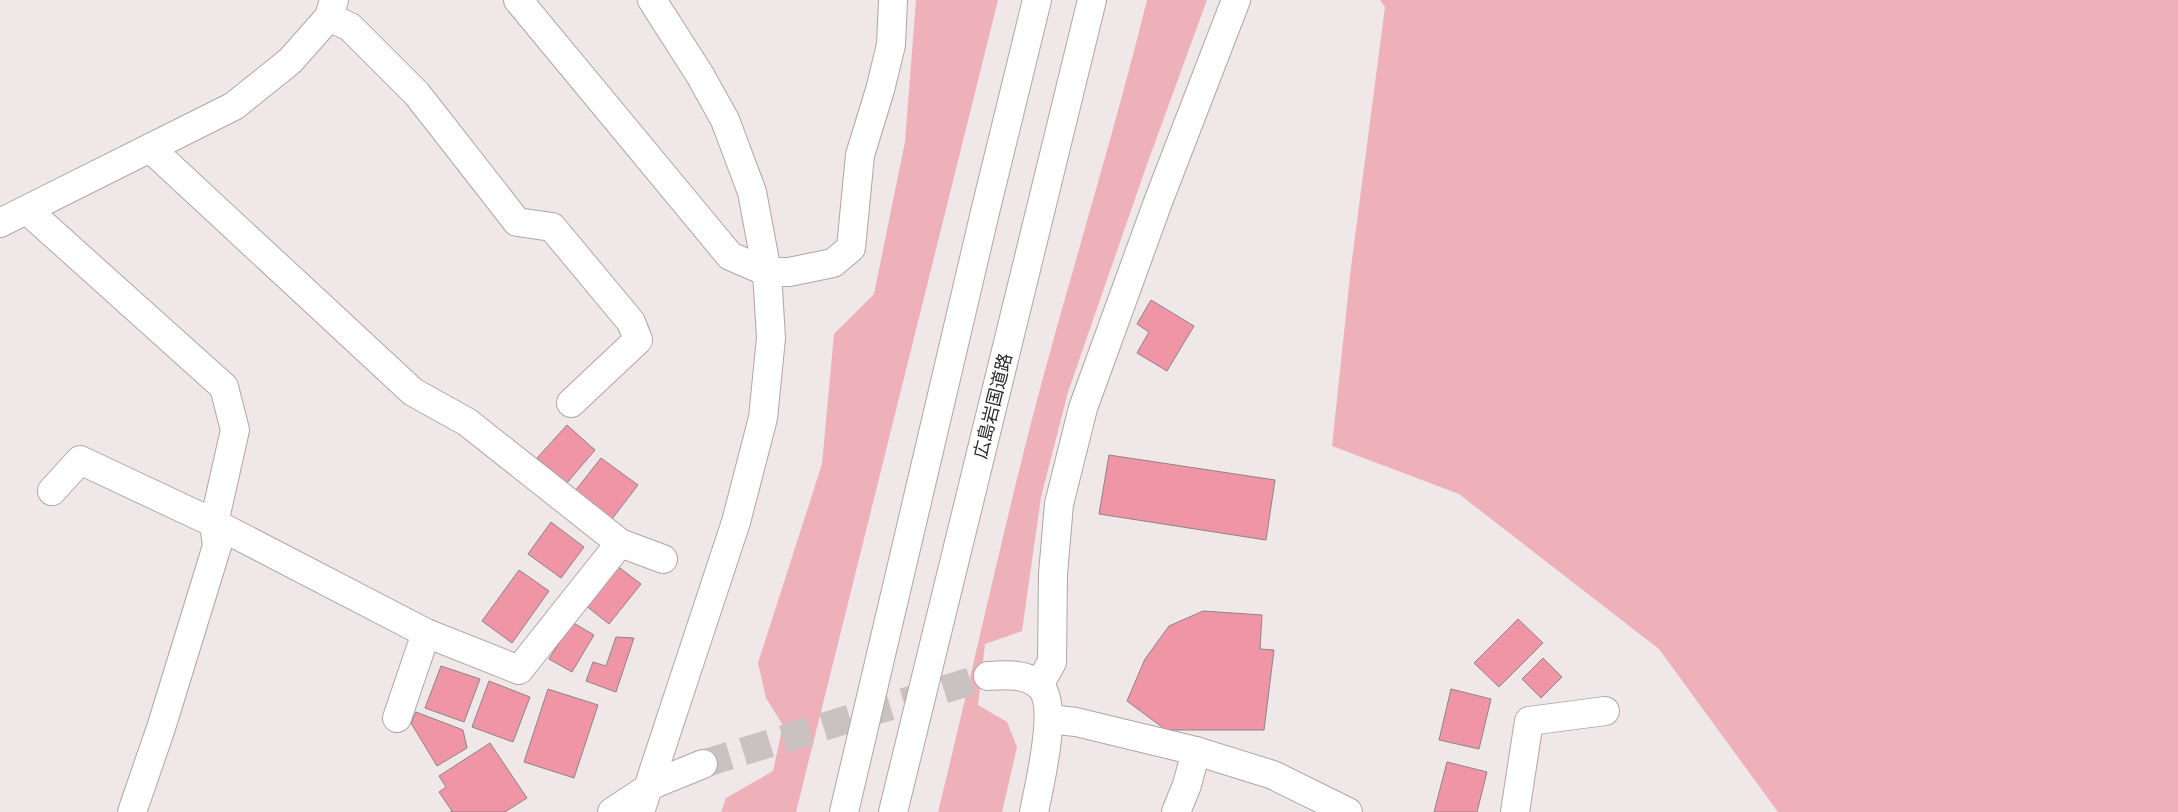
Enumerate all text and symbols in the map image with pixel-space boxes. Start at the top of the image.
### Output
street label: 広島岩国道路 [969,351,1017,461]

